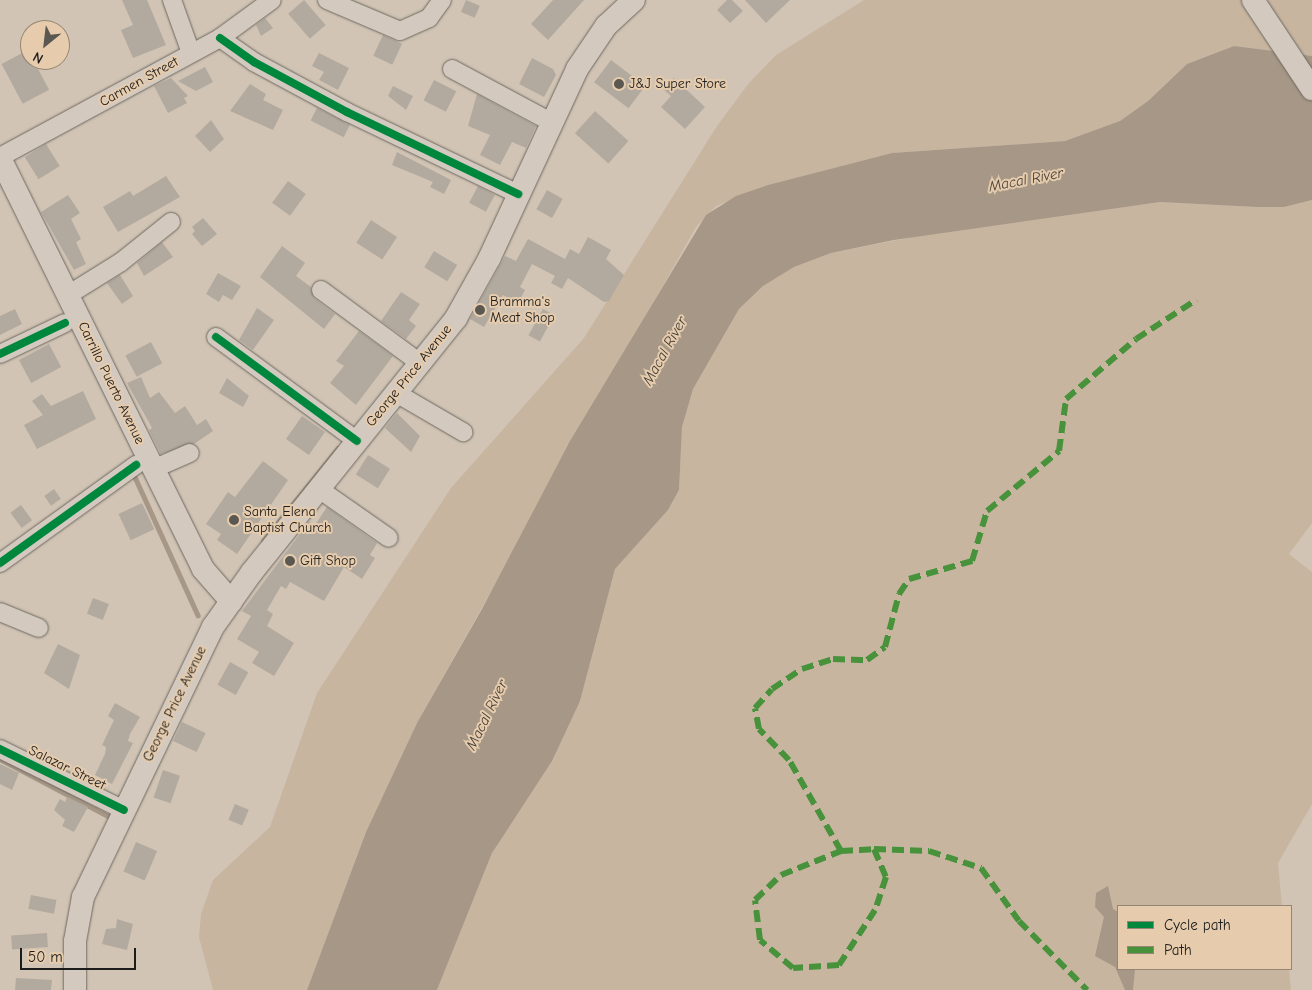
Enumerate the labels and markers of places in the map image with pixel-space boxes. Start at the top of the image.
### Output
place label: J&J Super Store [629,76,726,92]
marker: J&J Super Store [613,78,625,90]
place label: Bramma's Meat Shop [490,294,555,326]
marker: Bramma's Meat Shop [474,304,486,316]
place label: Santa Elena Baptist Church [244,504,332,536]
marker: Santa Elena Baptist Church [228,514,240,526]
place label: Gift Shop [300,553,356,569]
marker: Gift Shop [284,555,296,567]

